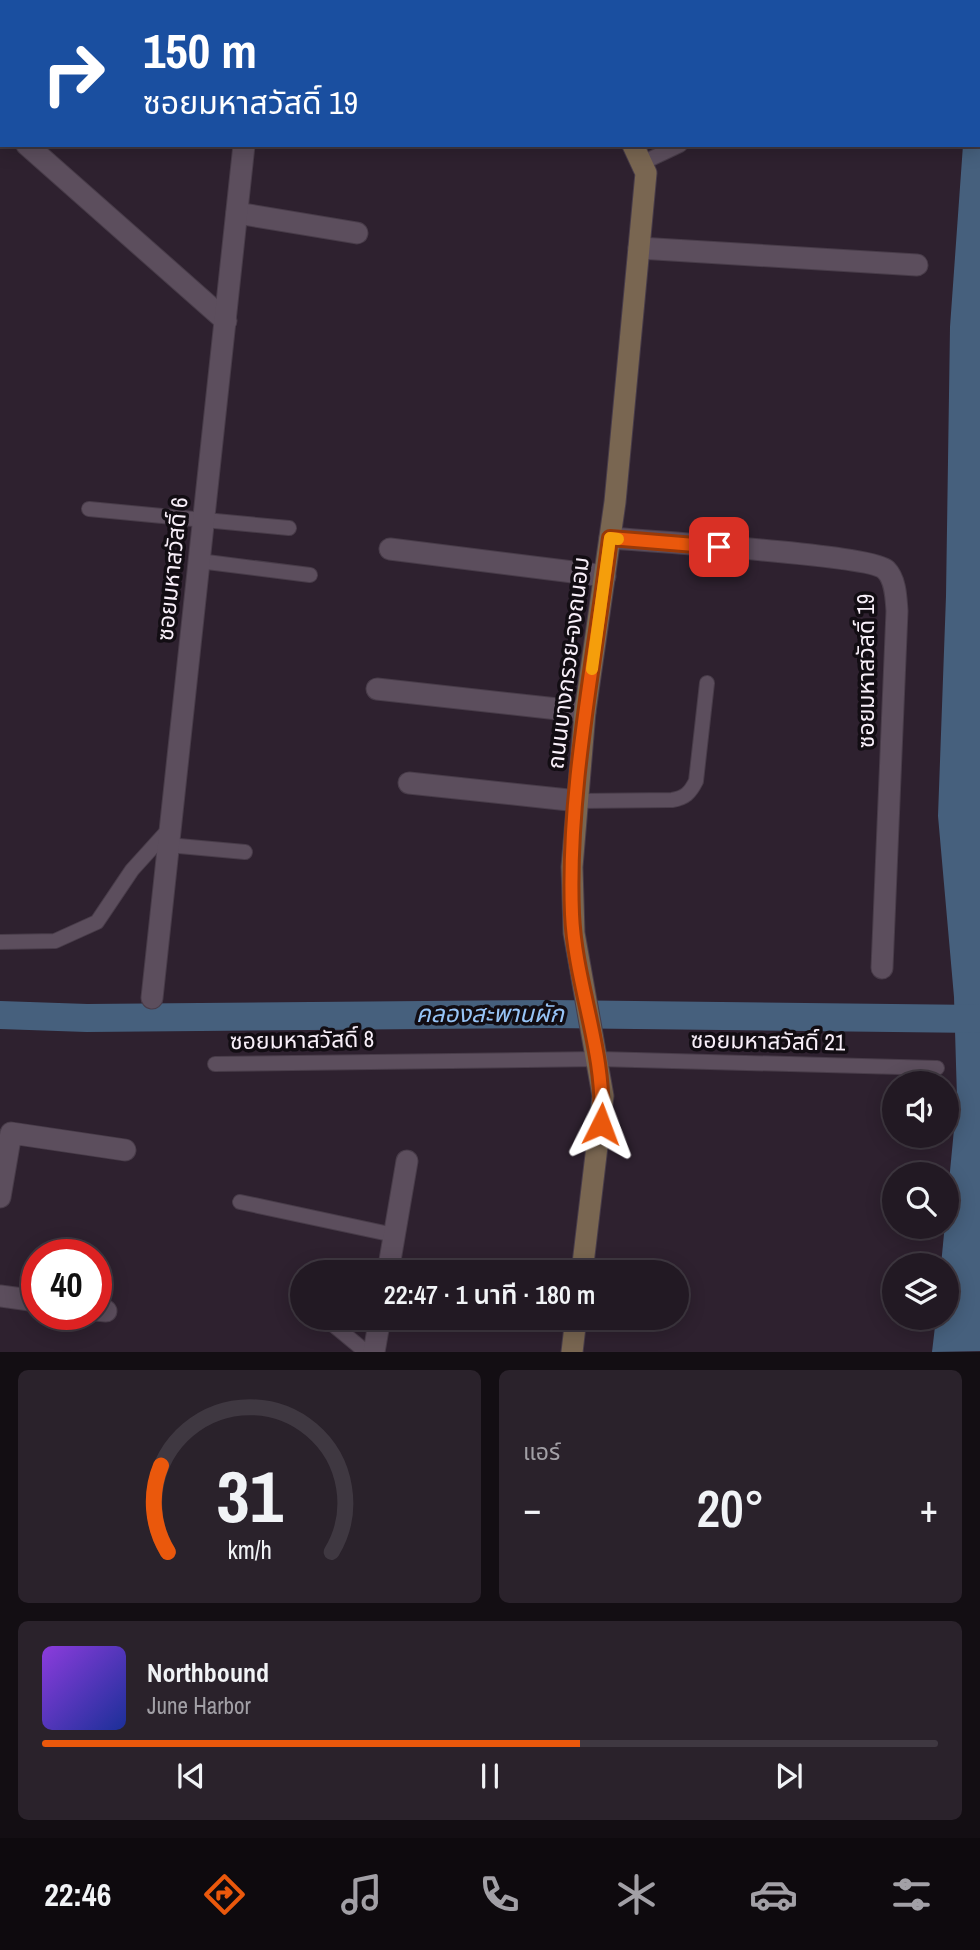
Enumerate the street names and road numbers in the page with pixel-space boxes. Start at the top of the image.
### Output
street label: ซอยมหาสวัสดิ์ 6 [149,496,194,642]
street label: ถนนบางกรวย-จงถนอม [539,555,596,771]
street label: ซอยมหาสวัสดิ์ 19 [850,594,881,748]
street label: ซอยมหาสวัสดิ์ 8 [230,1023,374,1056]
street label: ซอยมหาสวัสดิ์ 21 [690,1024,846,1057]

